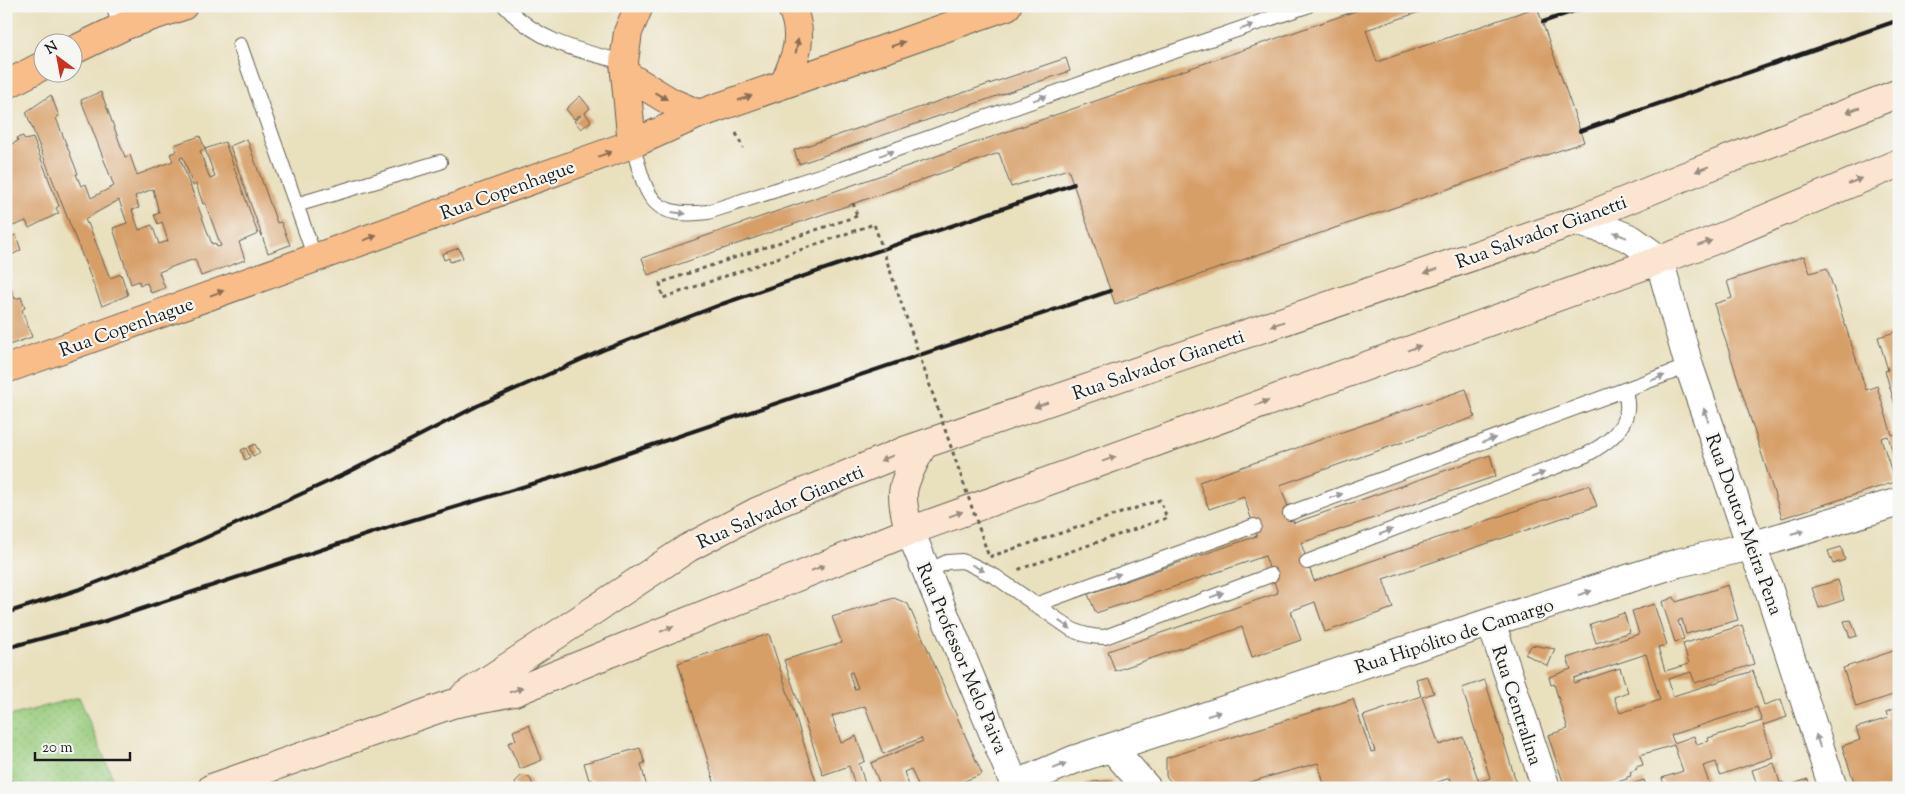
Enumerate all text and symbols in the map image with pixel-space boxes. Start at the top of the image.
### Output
one-way arrow [1240,22,1255,30]
north arrow [32,32,82,82]
text: N [42,37,62,60]
one-way arrow [794,37,802,53]
one-way arrow [891,40,906,48]
one-way arrow [654,92,667,101]
one-way arrow [737,94,752,101]
one-way arrow [1033,94,1048,102]
one-way arrow [1845,106,1860,114]
one-way arrow [880,148,895,156]
one-way arrow [598,150,613,158]
street label: Rua Copenhague [437,154,579,228]
one-way arrow [1695,166,1709,174]
one-way arrow [1848,177,1862,185]
street label: Rua Salvador Gianetti [1452,190,1631,277]
one-way arrow [672,209,688,217]
one-way arrow [1613,230,1628,238]
one-way arrow [362,234,377,242]
one-way arrow [1698,239,1713,247]
one-way arrow [1423,267,1438,275]
one-way arrow [210,289,225,297]
street label: Rua Copenhague [56,291,198,365]
one-way arrow [1269,320,1284,328]
street label: Rua Salvador Gianetti [1069,324,1249,409]
one-way arrow [1407,344,1422,351]
one-way arrow [1650,374,1665,381]
one-way arrow [1254,399,1269,406]
one-way arrow [1033,401,1048,409]
one-way arrow [1702,407,1709,422]
street label: Rua Doutor Meira Pena [1697,430,1788,620]
one-way arrow [1482,436,1497,444]
one-way arrow [880,455,895,463]
one-way arrow [1102,455,1117,463]
street label: Rua Salvador Gianetti [693,459,869,557]
one-way arrow [1531,471,1546,479]
one-way arrow [1329,492,1344,500]
one-way arrow [949,510,964,518]
one-way arrow [1379,528,1394,536]
one-way arrow [1791,528,1806,536]
street label: Rua Professor Melo Paiva [908,559,1013,759]
one-way arrow [811,564,825,572]
one-way arrow [971,564,985,572]
one-way arrow [1107,572,1122,580]
one-way arrow [1578,588,1593,596]
one-way arrow [1210,591,1225,599]
street label: Rua Hipólito de Camargo [1352,592,1558,682]
one-way arrow [1058,620,1072,630]
one-way arrow [660,625,674,633]
street label: Rua Centralina [1484,642,1548,769]
one-way arrow [509,686,524,693]
one-way arrow [1207,710,1222,717]
scale bar [35,729,130,761]
one-way arrow [1814,734,1821,749]
text: 20 m [42,738,73,759]
one-way arrow [1053,761,1067,769]

